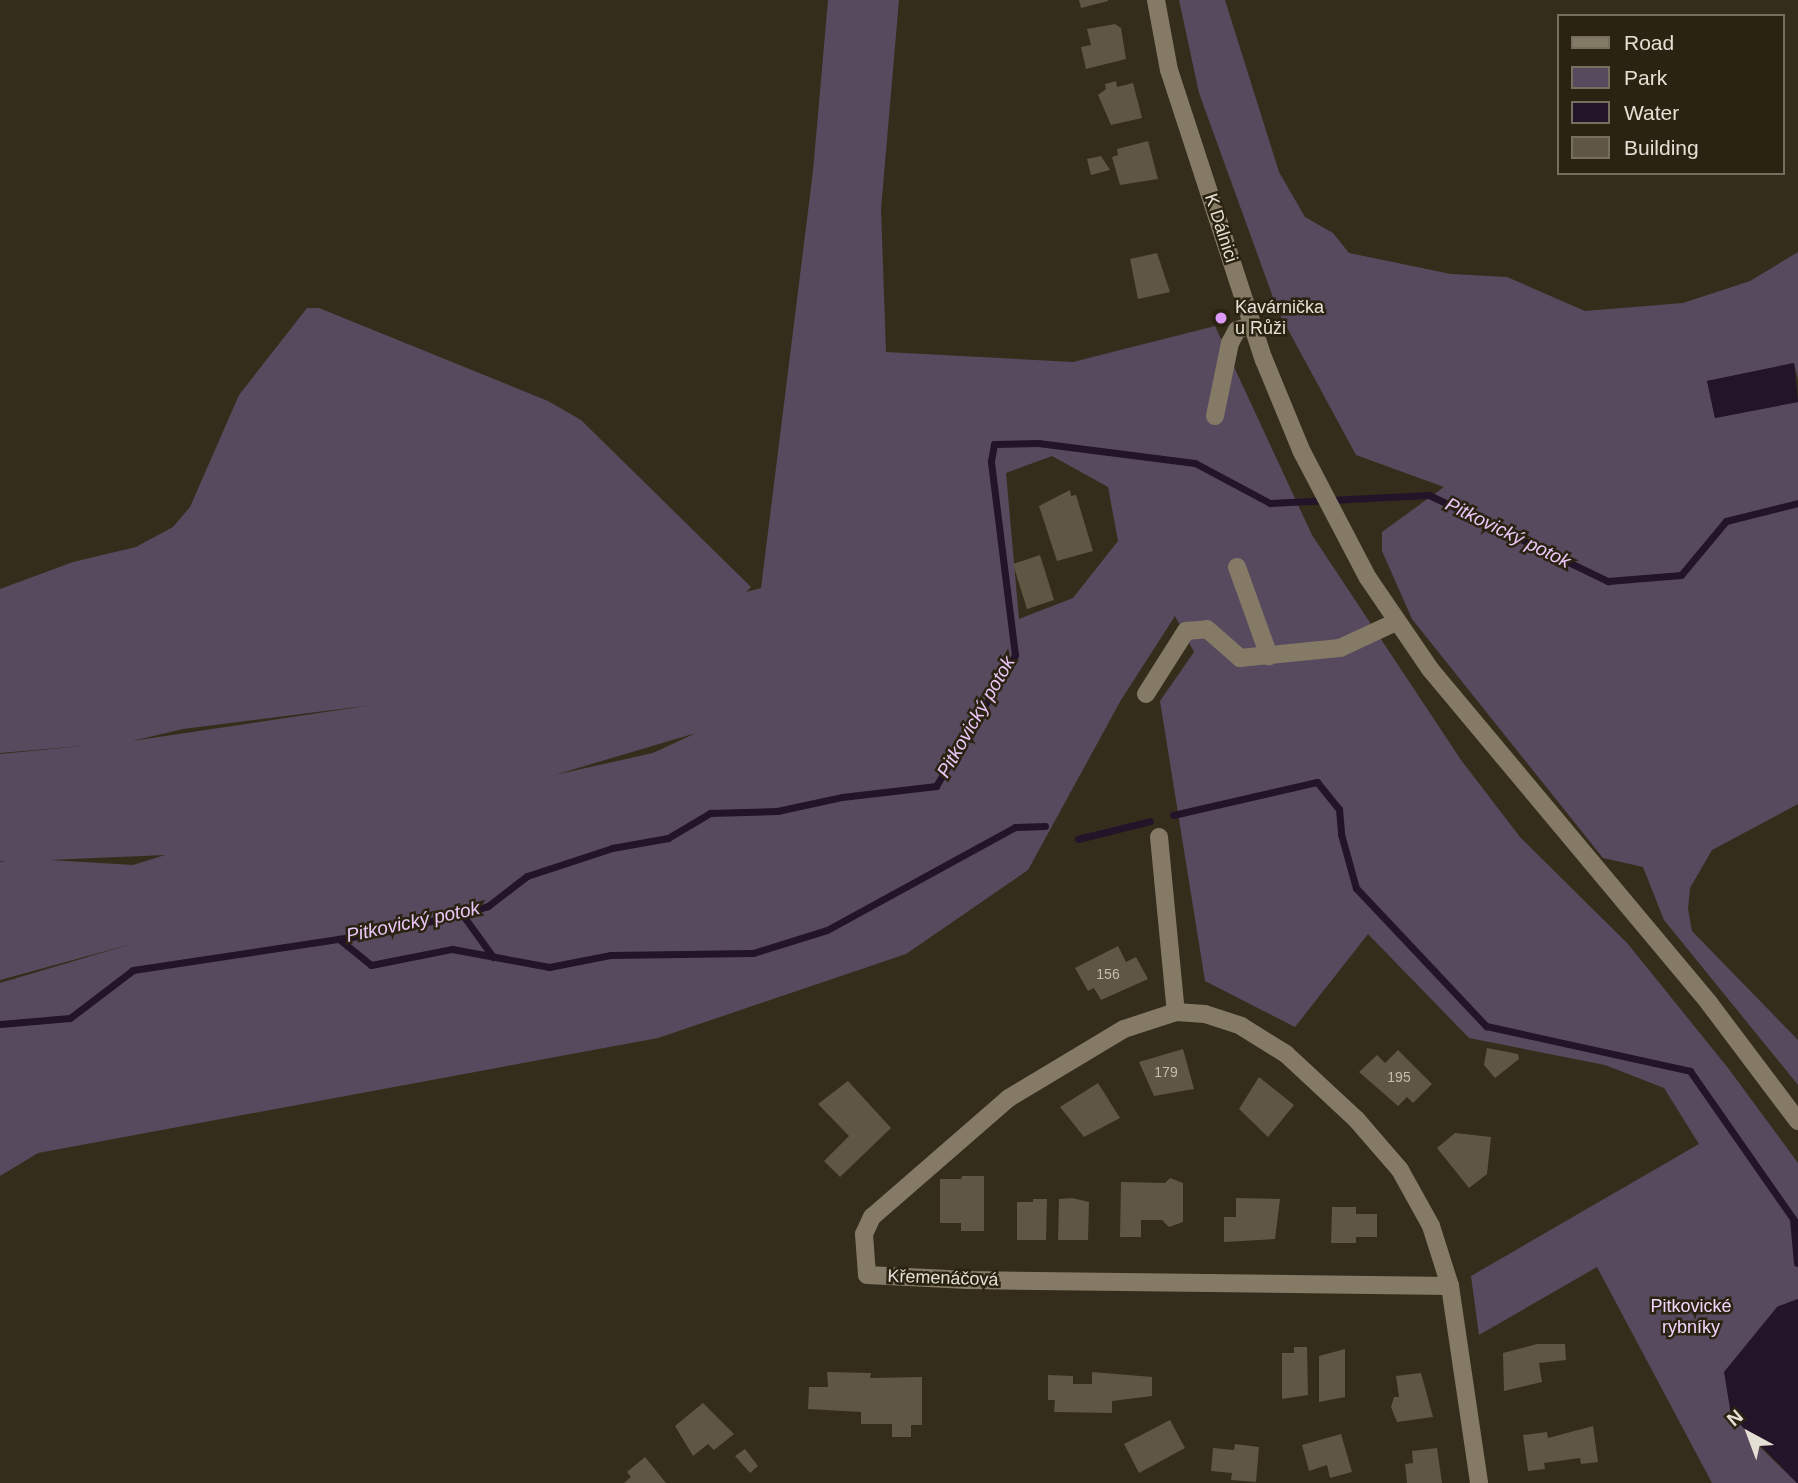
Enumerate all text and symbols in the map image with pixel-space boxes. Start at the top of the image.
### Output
legend [1556,14,1784,175]
text: Road [1624,31,1674,54]
text: Park [1624,66,1667,89]
text: Water [1624,101,1679,124]
text: Building [1624,136,1699,159]
street label: K Dálnici [1200,191,1242,265]
place label: Kavárnička u Růži [1235,297,1324,340]
marker: Kavárnička u Růži [1213,310,1229,326]
water label: Pitkovický potok [1442,493,1574,573]
water label: Pitkovický potok [932,652,1020,782]
water label: Pitkovický potok [344,897,482,947]
house number: 156 [1096,966,1120,982]
house number: 179 [1154,1064,1178,1080]
house number: 195 [1387,1069,1411,1085]
street label: Křemenáčová [887,1265,999,1291]
park label: Pitkovické rybníky [1650,1296,1732,1338]
north arrow [1714,1399,1784,1469]
text: N [1723,1405,1747,1430]

